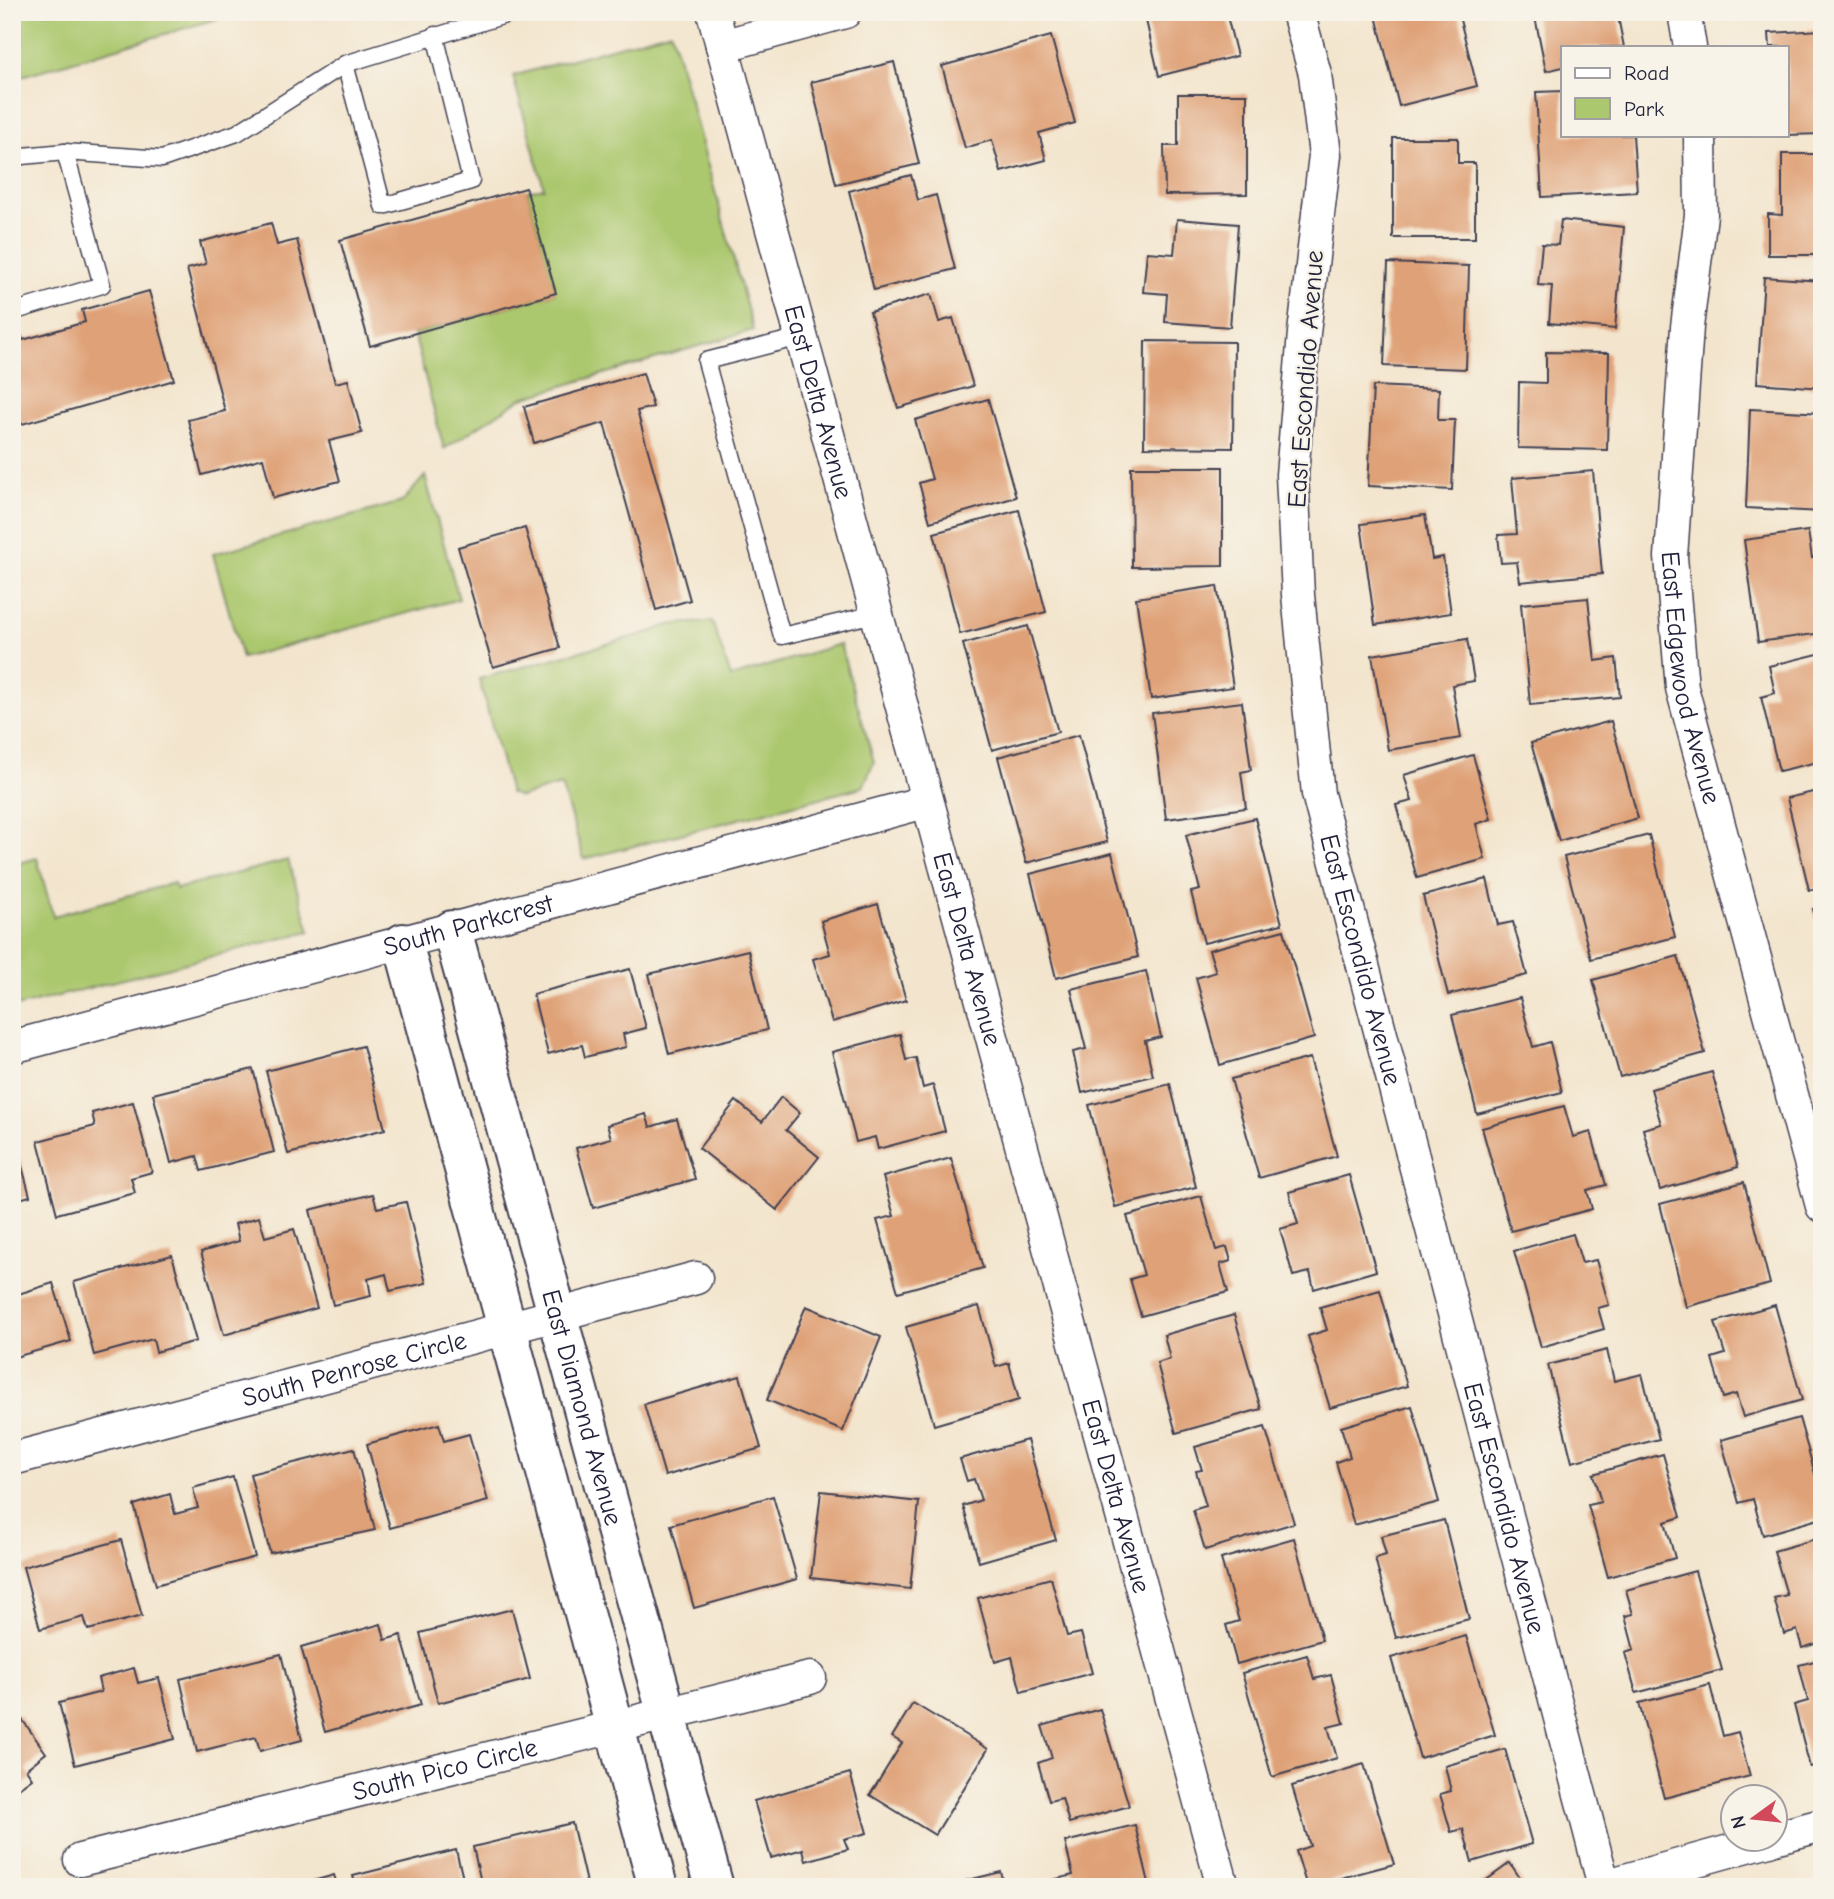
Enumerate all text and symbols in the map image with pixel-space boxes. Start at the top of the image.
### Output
legend [1561,46,1788,136]
text: Road [1624,61,1669,85]
text: Park [1624,97,1664,121]
street label: East Escondido Avenue [1282,249,1330,509]
street label: East Delta Avenue [777,302,859,502]
street label: East Edgewood Avenue [1655,550,1727,807]
street label: East Escondido Avenue [1313,831,1408,1089]
street label: East Delta Avenue [926,849,1007,1049]
street label: South Parkcrest [380,888,558,963]
street label: East Diamond Avenue [535,1286,628,1529]
street label: South Penrose Circle [239,1325,470,1413]
street label: East Escondido Avenue [1457,1380,1551,1637]
street label: East Delta Avenue [1075,1396,1156,1596]
street label: South Pico Circle [349,1733,541,1808]
north arrow [1718,1784,1788,1854]
text: N [1726,1813,1751,1831]

